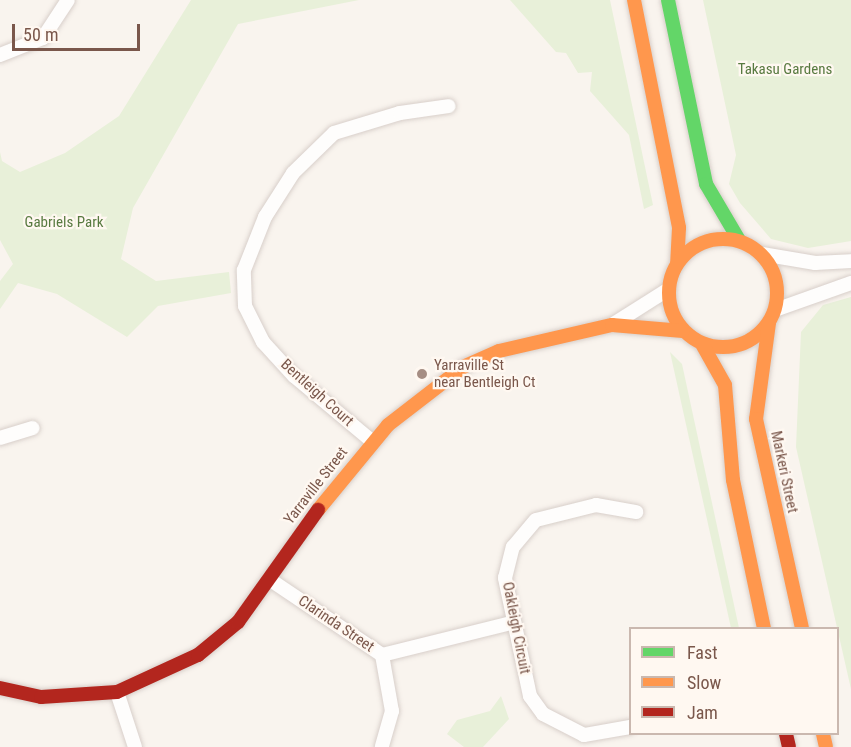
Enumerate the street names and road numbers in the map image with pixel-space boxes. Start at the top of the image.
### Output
street label: Bentleigh Court [277,356,357,430]
street label: Markeri Street [767,429,801,515]
street label: Yarraville Street [280,444,352,528]
street label: Oakleigh Circuit [498,580,534,676]
street label: Clarinda Street [295,592,377,656]

